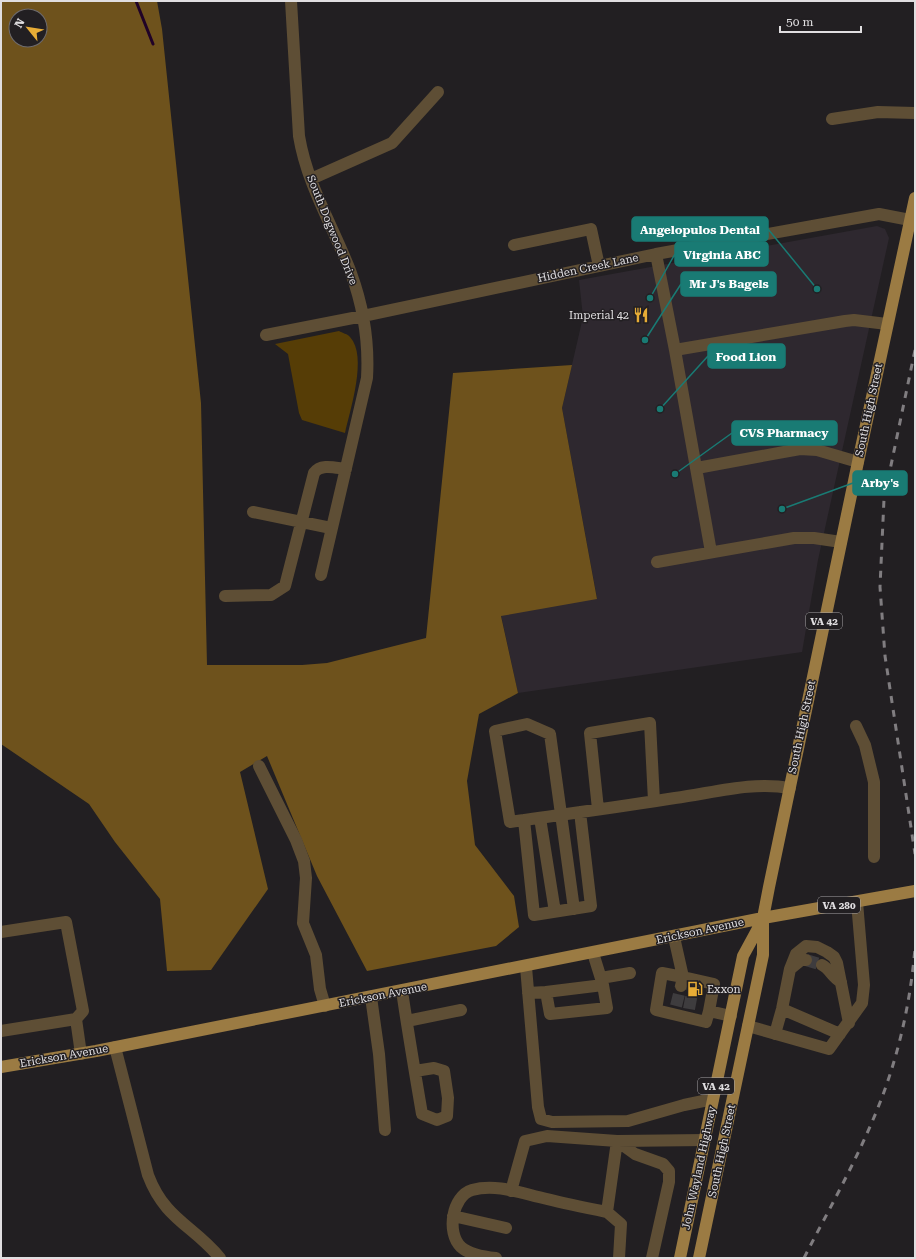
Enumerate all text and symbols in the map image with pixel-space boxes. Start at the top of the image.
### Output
north arrow [8,8,48,48]
scale bar [780,8,861,34]
text: 50 m [786,15,813,29]
text: N [12,16,28,30]
street label: South Dogwood Drive [304,173,360,287]
callout: Angelopulos Dental [632,217,768,241]
text: Angelopulos Dental [640,223,760,237]
callout: Virginia ABC [675,242,768,266]
text: Virginia ABC [683,248,761,262]
street label: Hidden Creek Lane [536,251,640,285]
callout: Mr J's Bagels [681,272,776,296]
text: Mr J's Bagels [689,277,769,291]
restaurant icon: Imperial 42 [632,306,650,324]
place label: Imperial 42 [569,309,629,322]
callout: Food Lion [708,344,785,368]
text: Food Lion [716,350,776,364]
street label: South High Street [853,362,885,458]
callout: CVS Pharmacy [732,421,837,445]
text: CVS Pharmacy [739,426,829,440]
callout: Arby's [853,471,907,495]
text: Arby's [861,476,899,490]
road number: VA 42 [806,613,842,629]
street label: South High Street [786,679,818,775]
road number: VA 280 [818,897,860,913]
street label: Erickson Avenue [655,915,745,947]
street label: Erickson Avenue [338,980,428,1010]
fuel station icon: Exxon [686,980,704,998]
place label: Exxon [707,983,741,996]
street label: Erickson Avenue [19,1042,109,1070]
road number: VA 42 [698,1078,734,1094]
street label: South High Street [706,1103,738,1199]
street label: John Wayland Highway [680,1105,719,1231]

